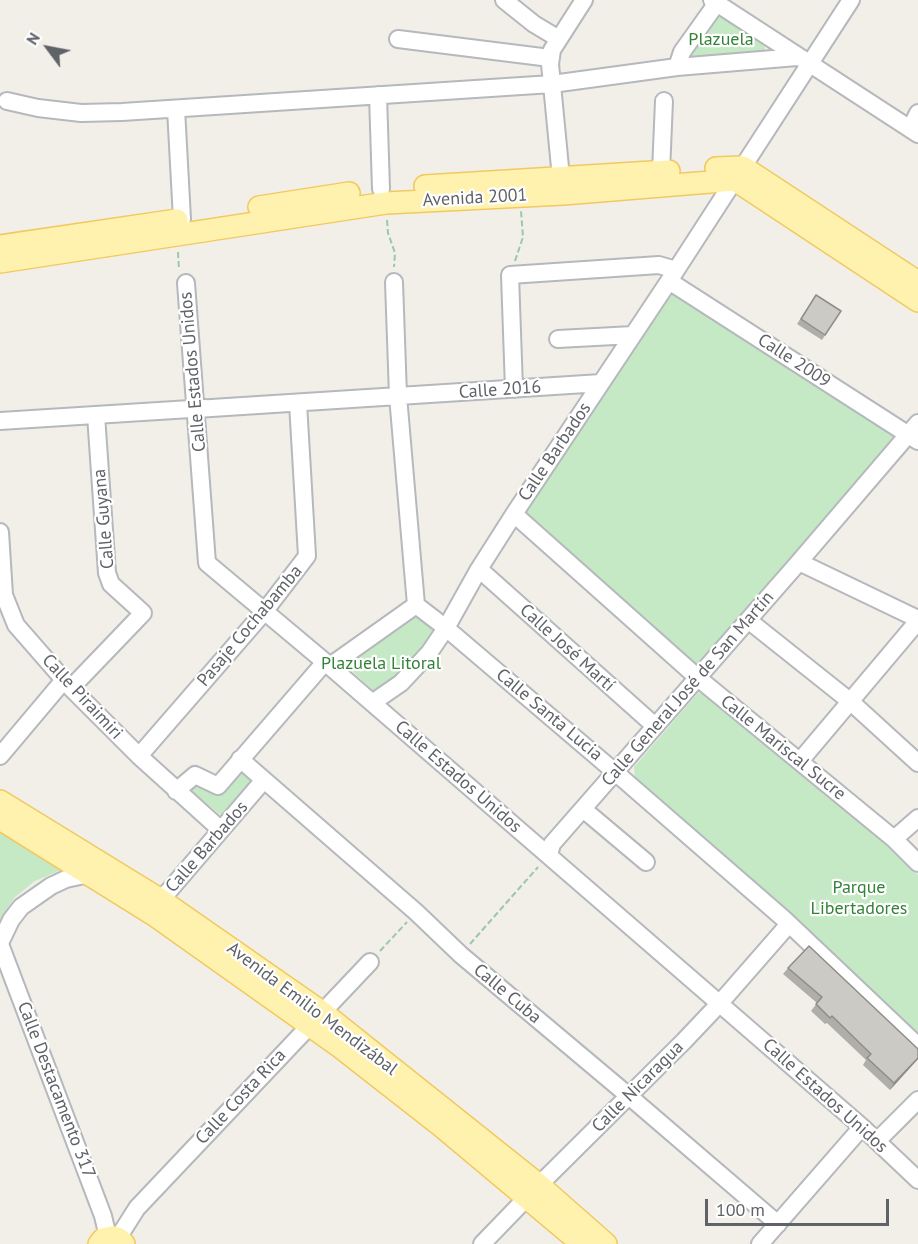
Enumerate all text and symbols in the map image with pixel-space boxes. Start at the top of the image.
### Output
north arrow [18,18,78,78]
text: N [21,29,44,48]
park label: Plazuela [688,29,754,51]
street label: Avenida 2001 [422,184,528,212]
street label: Calle Estados Unidos [175,291,211,453]
street label: Calle 2009 [753,329,835,393]
street label: Calle 2016 [458,376,542,404]
street label: Calle Barbados [514,399,596,505]
street label: Calle Guyana [89,468,119,570]
street label: Pasaje Cochabamba [193,561,307,691]
street label: Calle General José de San Martín [597,587,779,791]
street label: Calle José Martí [515,600,619,696]
street label: Calle Piraimiri [37,650,127,744]
park label: Plazuela Litoral [321,653,441,675]
street label: Calle Santa Lucia [491,664,607,766]
street label: Calle Mariscal Sucre [716,691,850,805]
street label: Calle Estados Unidos [390,716,526,838]
street label: Calle Barbados [161,797,253,897]
park label: Parque Libertadores [811,877,907,920]
street label: Avenida Emilio Mendizábal [223,938,401,1080]
street label: Calle Cuba [469,959,545,1029]
street label: Calle Destacamento 317 [12,999,100,1181]
street label: Calle Estados Unidos [758,1034,892,1158]
street label: Calle Nicaragua [588,1037,688,1137]
street label: Calle Costa Rica [191,1045,291,1149]
scale bar [708,1187,892,1225]
text: 100 m [716,1198,765,1221]

